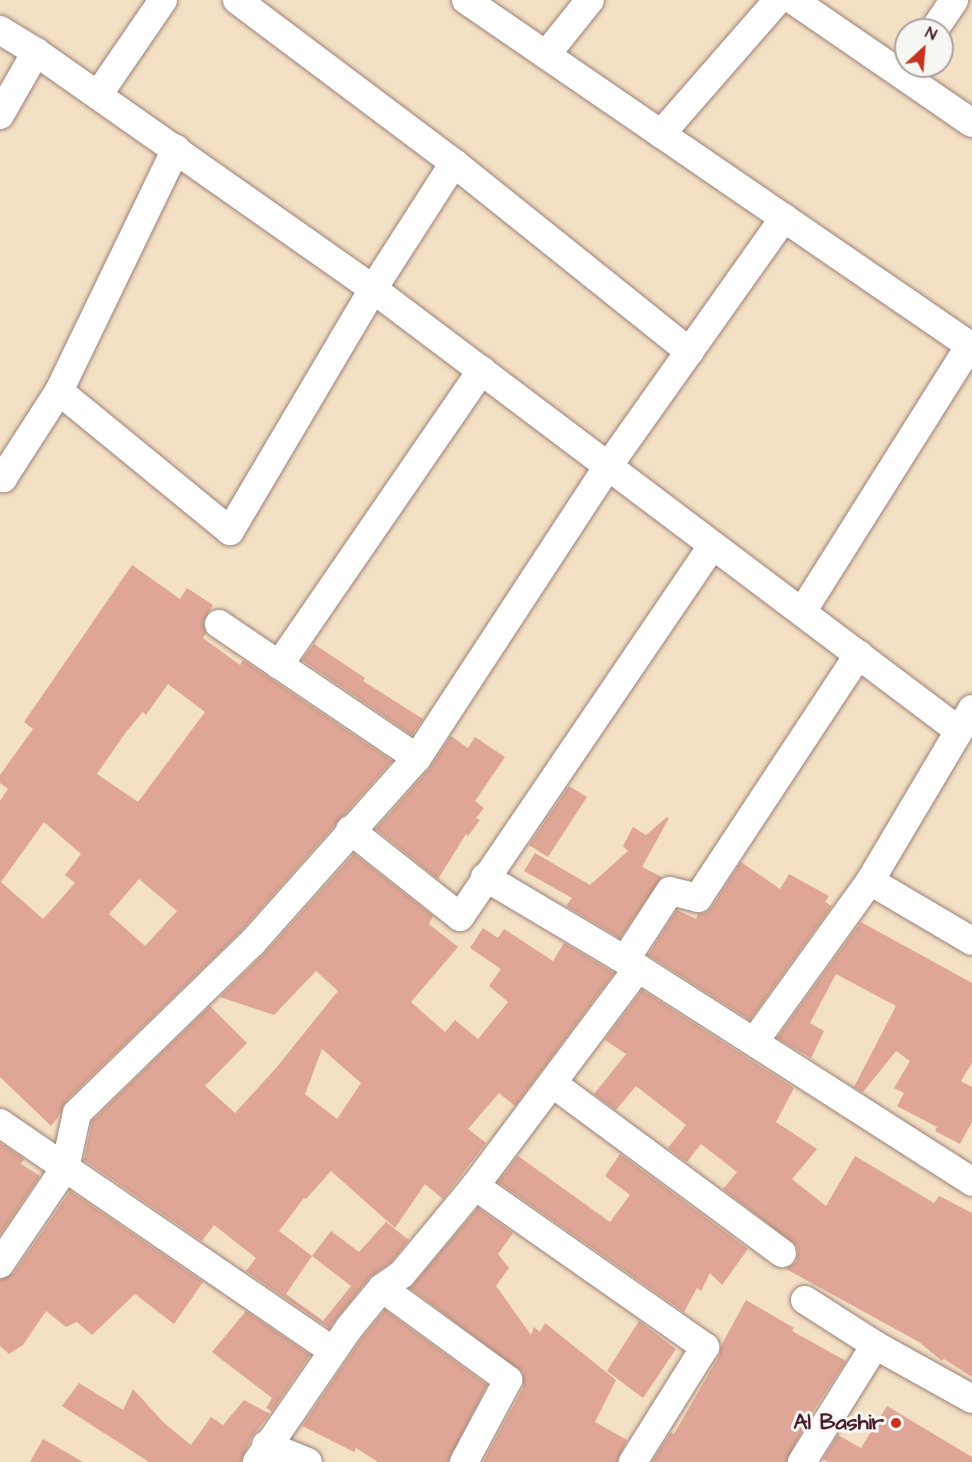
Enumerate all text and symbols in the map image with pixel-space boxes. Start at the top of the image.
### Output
north arrow [894,18,954,78]
text: N [922,22,940,46]
place label: Al Bashir [793,1410,884,1436]
marker: Al Bashir [889,1416,903,1430]

